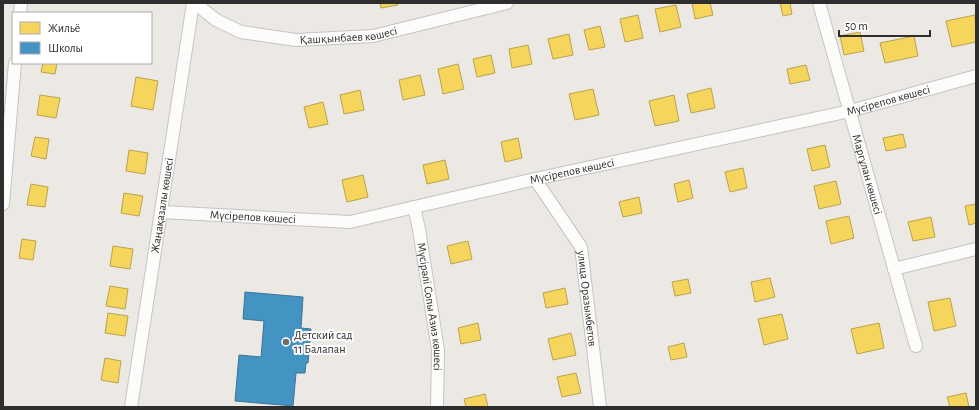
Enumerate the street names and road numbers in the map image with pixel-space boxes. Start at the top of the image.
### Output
street label: Қашқынбаев көшесі [299,24,398,46]
street label: Мүсірепов көшесі [845,83,931,118]
street label: Маргұлан көшесі [850,133,884,216]
street label: Мүсірепов көшесі [528,156,615,186]
street label: Жаңақазалы көшесі [149,157,175,254]
street label: Мүсірепов көшесі [210,209,296,225]
street label: Мүсірәлі Сопы Азиз көшесі [415,242,444,371]
street label: улица Оразымбетов [574,249,599,348]

